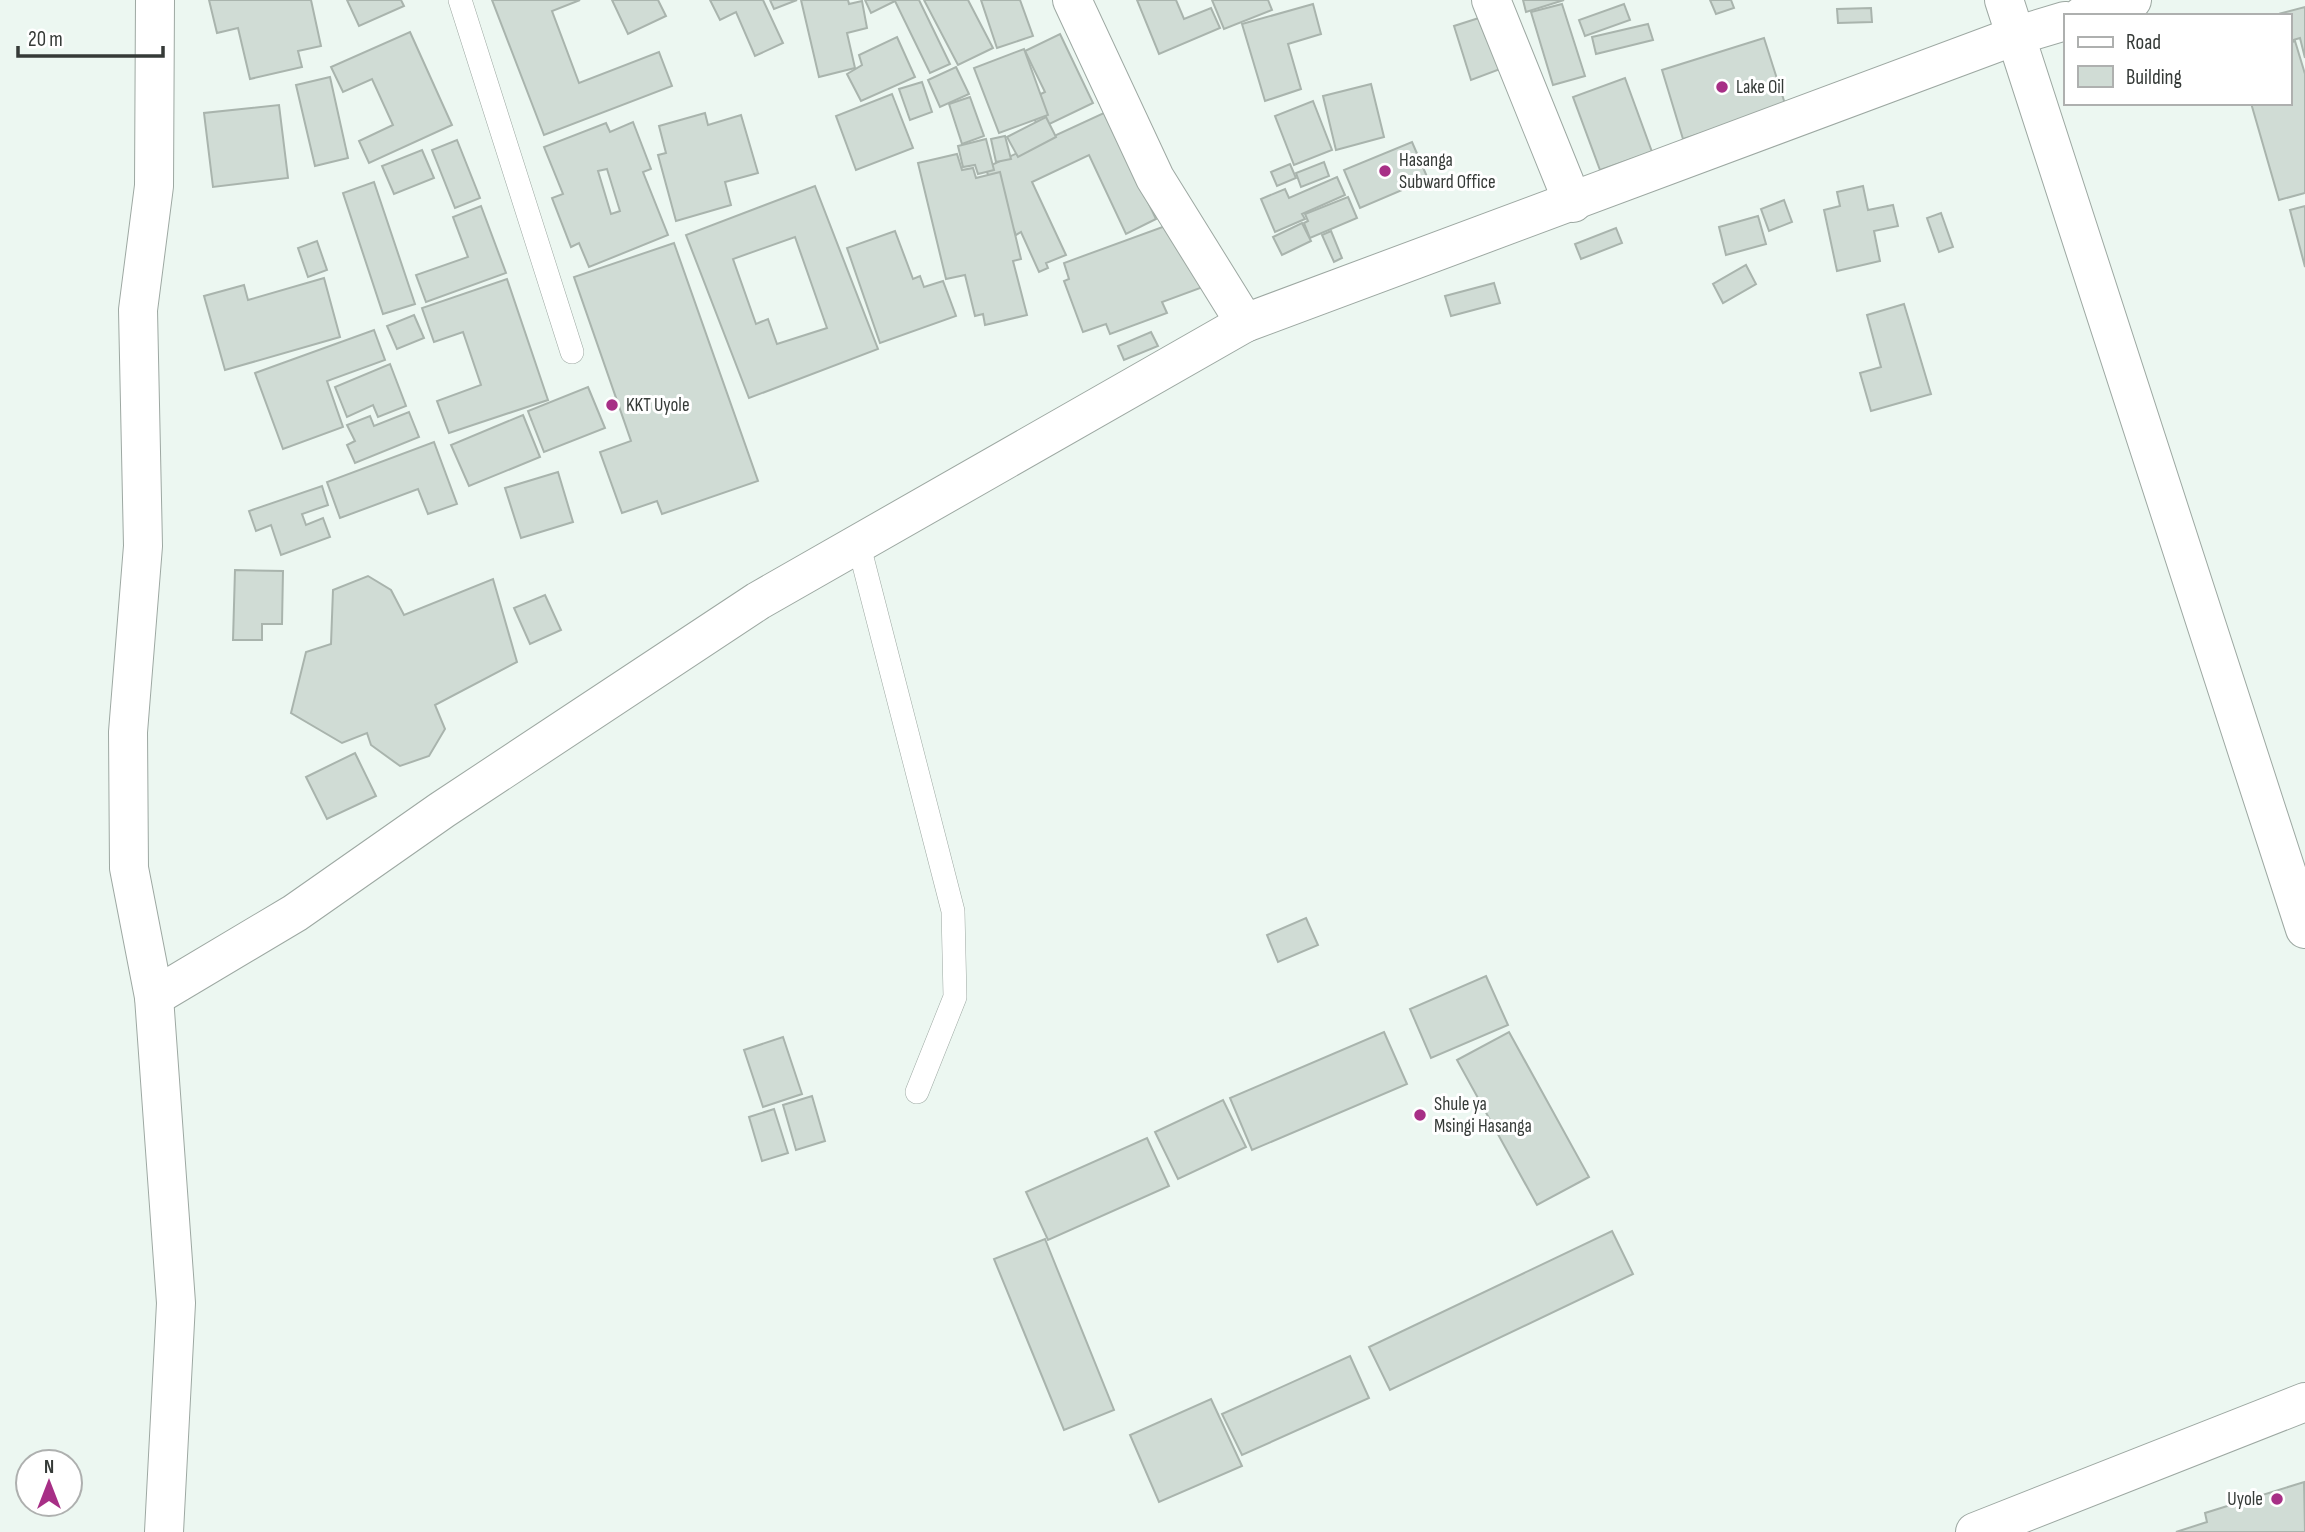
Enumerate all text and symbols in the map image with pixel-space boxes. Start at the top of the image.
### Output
scale bar [18,14,163,58]
legend [2064,14,2291,105]
text: 20 m [28,27,63,52]
text: Road [2126,30,2161,55]
text: Building [2126,65,2182,90]
place label: Lake Oil [1736,76,1784,99]
marker: Lake Oil [1714,79,1730,95]
place label: Hasanga Subward Office [1399,149,1496,194]
marker: Hasanga Subward Office [1377,163,1393,179]
place label: KKT Uyole [626,394,690,417]
marker: KKT Uyole [604,397,620,413]
place label: Shule ya Msingi Hasanga [1434,1093,1532,1138]
marker: Shule ya Msingi Hasanga [1412,1107,1428,1123]
north arrow [14,1448,84,1518]
text: N [44,1456,54,1479]
place label: Uyole [2227,1488,2263,1511]
marker: Uyole [2269,1491,2285,1507]

